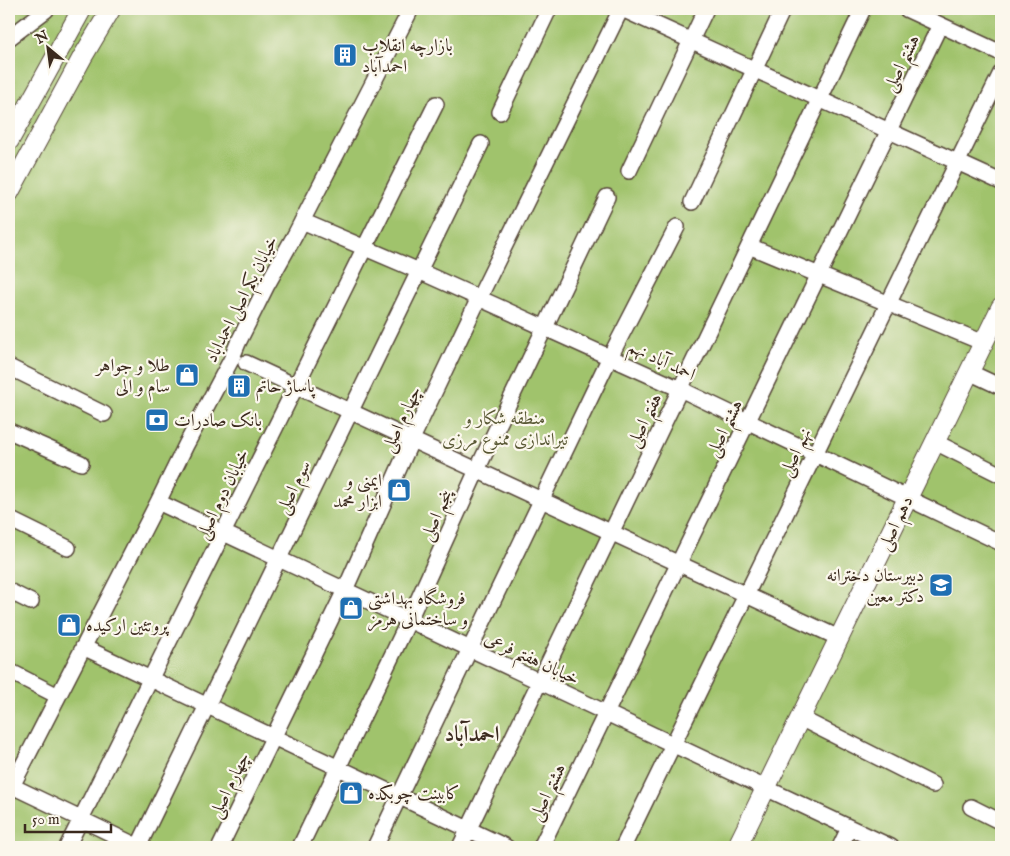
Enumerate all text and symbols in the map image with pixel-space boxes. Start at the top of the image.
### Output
north arrow [22,22,72,72]
text: N [32,27,52,49]
street label: هشتم اصلی [879,31,931,98]
place label: بازارچه انقلاب احمدآباد [362,35,453,79]
building icon: بازارچه انقلاب احمدآباد [332,42,358,68]
street label: خیابان یکم اصلی احمداباد [200,232,288,369]
street label: احمد آباد نهم [622,336,699,391]
place label: طلا و جواهر سام و الی [94,355,170,402]
shop icon: طلا و جواهر سام و الی [174,362,200,388]
building icon: پاساژ حاتم [226,373,252,399]
place label: پاساژ حاتم [256,376,316,402]
street label: چهارم اصلی [377,383,430,458]
street label: هفتم اصلی [622,390,673,454]
street label: هشتم اصلی [702,396,754,463]
bank icon: بانک صادرات [144,407,170,433]
park label: منطقه شکار و تیراندازی ممنوع مرزی [442,408,568,454]
place label: بانک صادرات [174,410,262,433]
street label: نهم اصلی [775,425,822,483]
street label: خیابان دوم اصلی [192,446,258,545]
street label: سوم اصلی [272,457,320,520]
place label: ایمنی و ابزار محمد [333,470,382,514]
shop icon: ایمنی و ابزار محمد [386,477,412,503]
street label: پنجم اصلی [416,485,463,547]
street label: دهم اصلی [873,493,923,557]
place label: دبیرستان دخترانه دکتر معین [827,565,924,609]
school or university icon: دبیرستان دخترانه دکتر معین [928,572,954,598]
place label: فروشگاه بهداشتی و ساختمانی هرمز [368,586,468,632]
shop icon: فروشگاه بهداشتی و ساختمانی هرمز [338,595,364,621]
shop icon: پروتئین ارکیده [56,612,82,638]
place label: پروتئین ارکیده [86,615,170,638]
street label: خیابان هفتم فرعی [478,627,582,696]
district label: احمدآباد [444,720,500,749]
street label: چهارم اصلی [205,749,259,824]
street label: هشتم اصلی [525,760,577,827]
shop icon: كابينت چوبكده [338,780,364,806]
place label: كابينت چوبكده [368,783,460,806]
scale bar [25,801,111,833]
text: 50 m [32,810,60,829]

